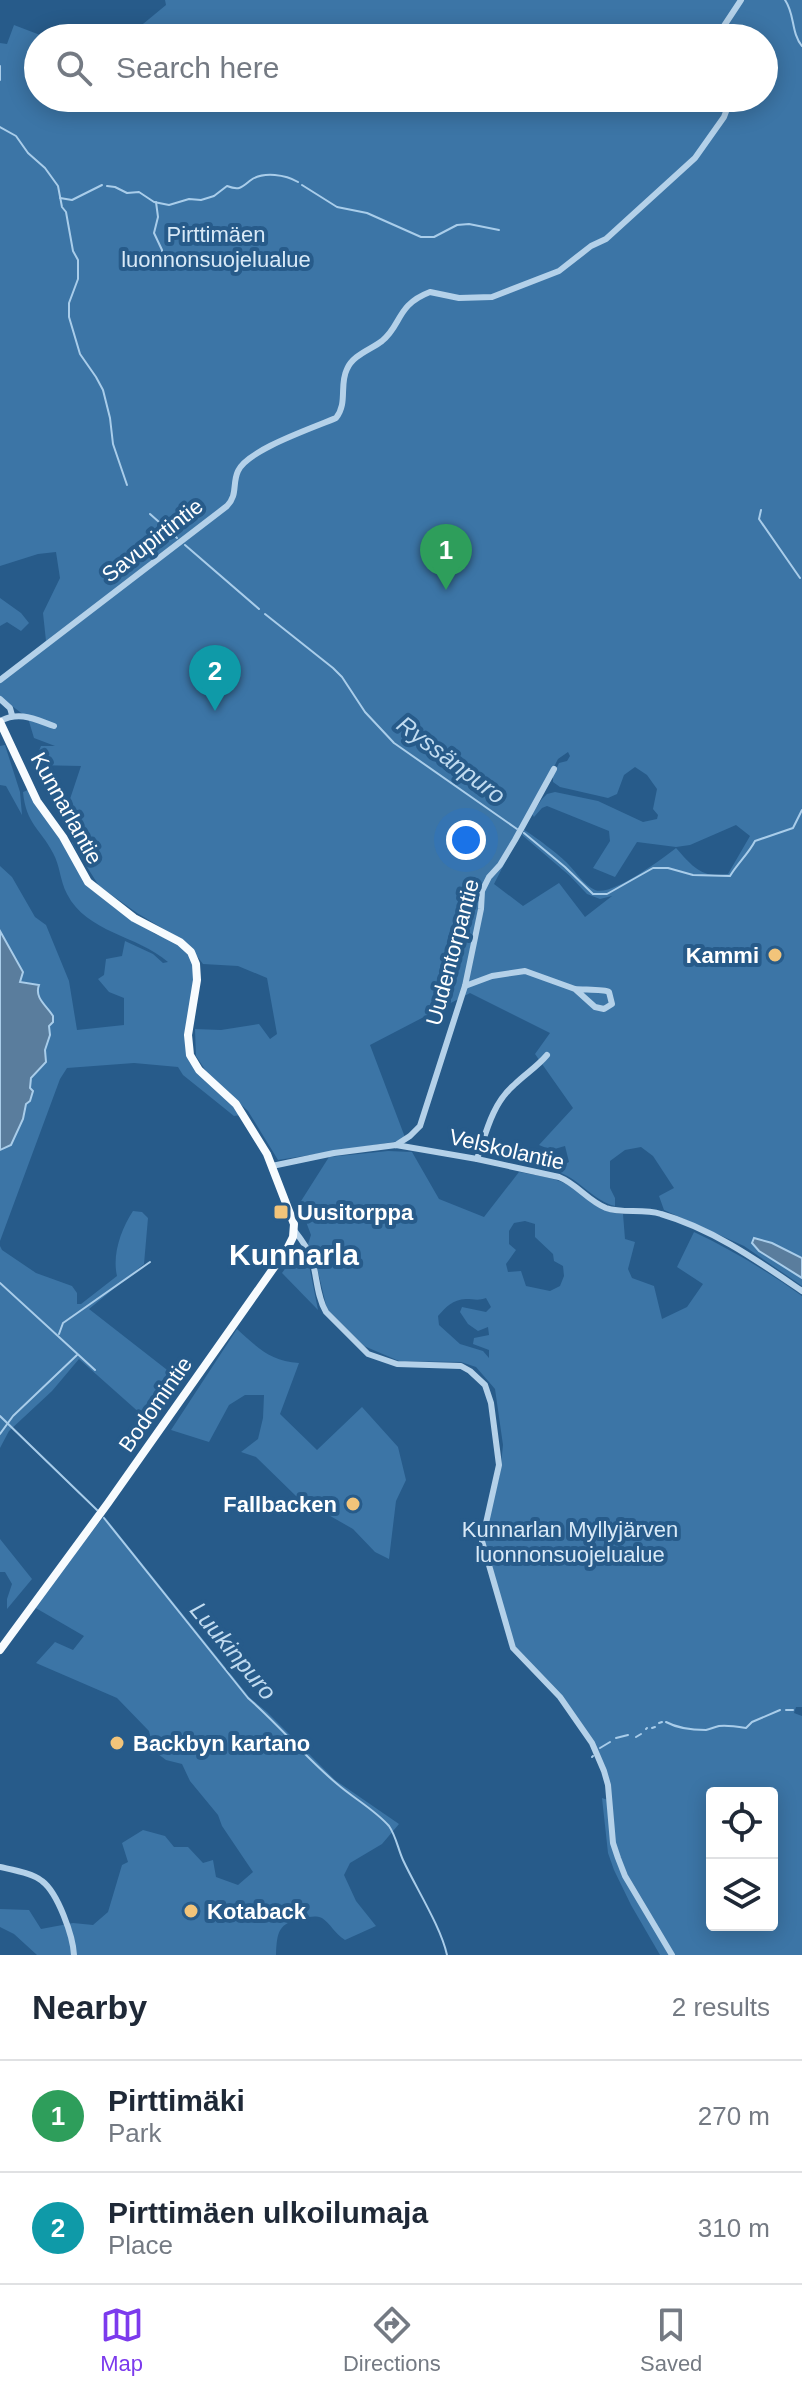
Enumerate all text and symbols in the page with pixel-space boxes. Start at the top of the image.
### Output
search box [24,24,778,112]
icon: search [52,46,96,90]
text: Search here [116,51,279,84]
park label: Pirttimäen luonnonsuojelualue [121,222,311,272]
street label: Savupirtintie [97,493,208,588]
pin: 1 [420,524,472,590]
pin: 2 [189,645,241,711]
water label: Ryssänpuro [392,710,511,809]
street label: Kunnarlantie [26,748,107,868]
your location [446,820,486,860]
street label: Uudentorpantie [421,876,484,1028]
place label: Kammi [686,943,759,968]
marker: Kammi [766,946,784,964]
street label: Velskolantie [447,1124,567,1175]
place label: Uusitorppa [297,1200,414,1225]
marker: Uusitorppa [272,1203,290,1221]
district label: Kunnarla [229,1238,359,1271]
street label: Bodomintie [114,1352,197,1457]
place label: Fallbacken [223,1492,337,1517]
marker: Fallbacken [344,1495,362,1513]
park label: Kunnarlan Myllyjärven luonnonsuojelualue [462,1517,678,1567]
water label: Luukinpuro [185,1597,282,1705]
place label: Backbyn kartano [133,1731,310,1756]
marker: Backbyn kartano [108,1734,126,1752]
map controls [706,1787,778,1931]
button: locate [706,1787,778,1859]
button: layers [706,1859,778,1931]
place label: Kotaback [207,1899,307,1924]
marker: Kotaback [182,1902,200,1920]
text: Nearby [32,1988,147,2026]
text: 2 results [672,1992,770,2022]
text: Pirttimäki [108,2084,245,2117]
text: 1 [51,2101,65,2131]
text: 270 m [698,2101,770,2131]
text: Park [108,2118,161,2148]
text: Pirttimäen ulkoilumaja [108,2196,428,2229]
text: 2 [51,2213,65,2243]
text: 310 m [698,2213,770,2243]
text: Place [108,2230,173,2260]
tab: Map [100,2303,144,2377]
tab: Directions [343,2303,441,2377]
tab: Saved [640,2303,702,2377]

